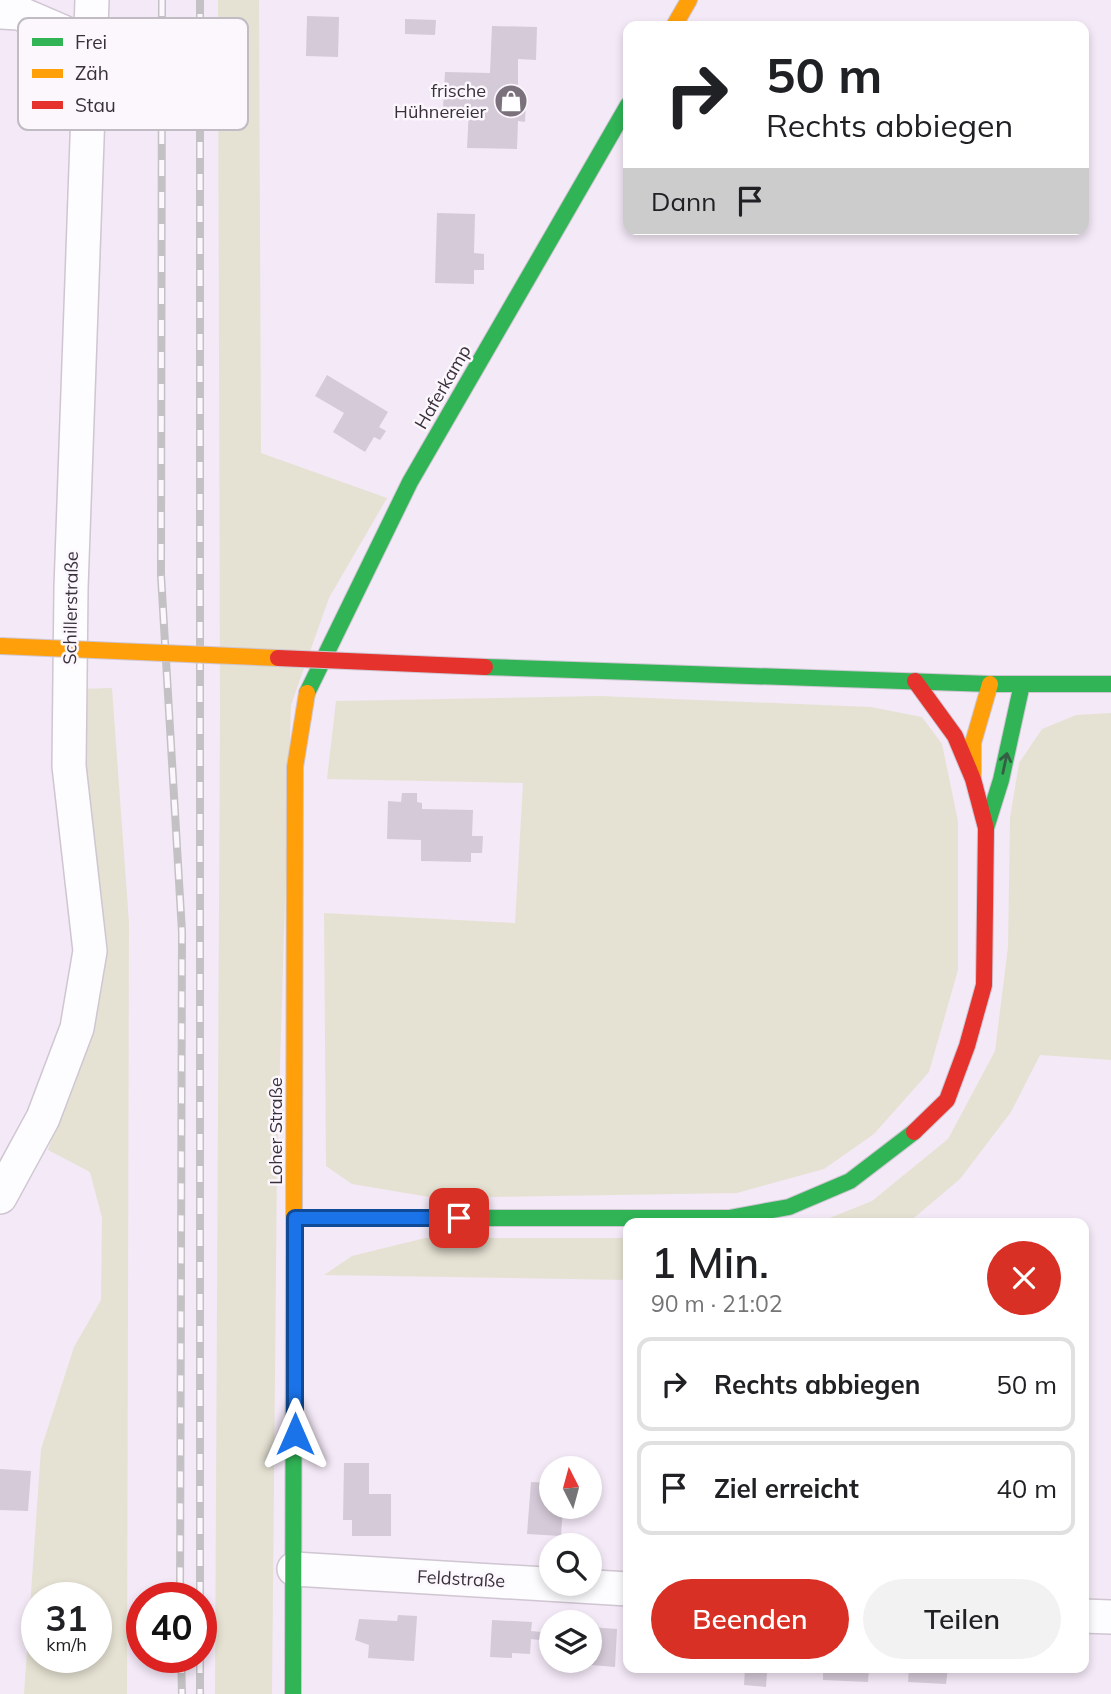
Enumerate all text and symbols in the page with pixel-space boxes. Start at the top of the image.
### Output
legend [18,18,248,130]
text: Frei [75,30,107,54]
text: 50 m [766,44,882,105]
icon: right [651,49,742,140]
text: Zäh [75,61,109,85]
place label: frische Hühnereier [394,79,486,123]
shop icon: frische Hühnereier [492,82,530,120]
text: Stau [75,93,116,117]
text: Rechts abbiegen [766,105,1013,145]
icon: arrive [731,182,769,220]
text: Dann [651,185,717,218]
street label: Haferkamp [409,341,476,433]
street label: Schillerstraße [58,551,83,665]
one-way arrow [1000,752,1013,774]
street label: Loher Straße [264,1077,287,1185]
pin [429,1188,489,1248]
icon: arrive [440,1199,478,1237]
text: 1 Min. [651,1236,769,1289]
button: close [987,1241,1061,1315]
text: 90 m · 21:02 [651,1289,783,1318]
icon: right [655,1365,693,1403]
text: Rechts abbiegen [714,1368,920,1401]
text: 50 m [996,1368,1057,1401]
position arrow [258,1397,332,1471]
north arrow [539,1456,602,1519]
map controls [539,1456,602,1673]
icon: arrive [655,1469,693,1507]
text: Ziel erreicht [714,1472,859,1505]
text: 40 m [996,1472,1057,1505]
button: search [539,1533,602,1596]
street label: Feldstraße [416,1565,506,1592]
button: Beenden [651,1579,849,1659]
button: Teilen [863,1579,1061,1659]
speed limit sign: 40 [126,1582,217,1673]
text: 31 [45,1596,88,1640]
button: layers [539,1610,602,1673]
text: km/h [46,1633,87,1656]

